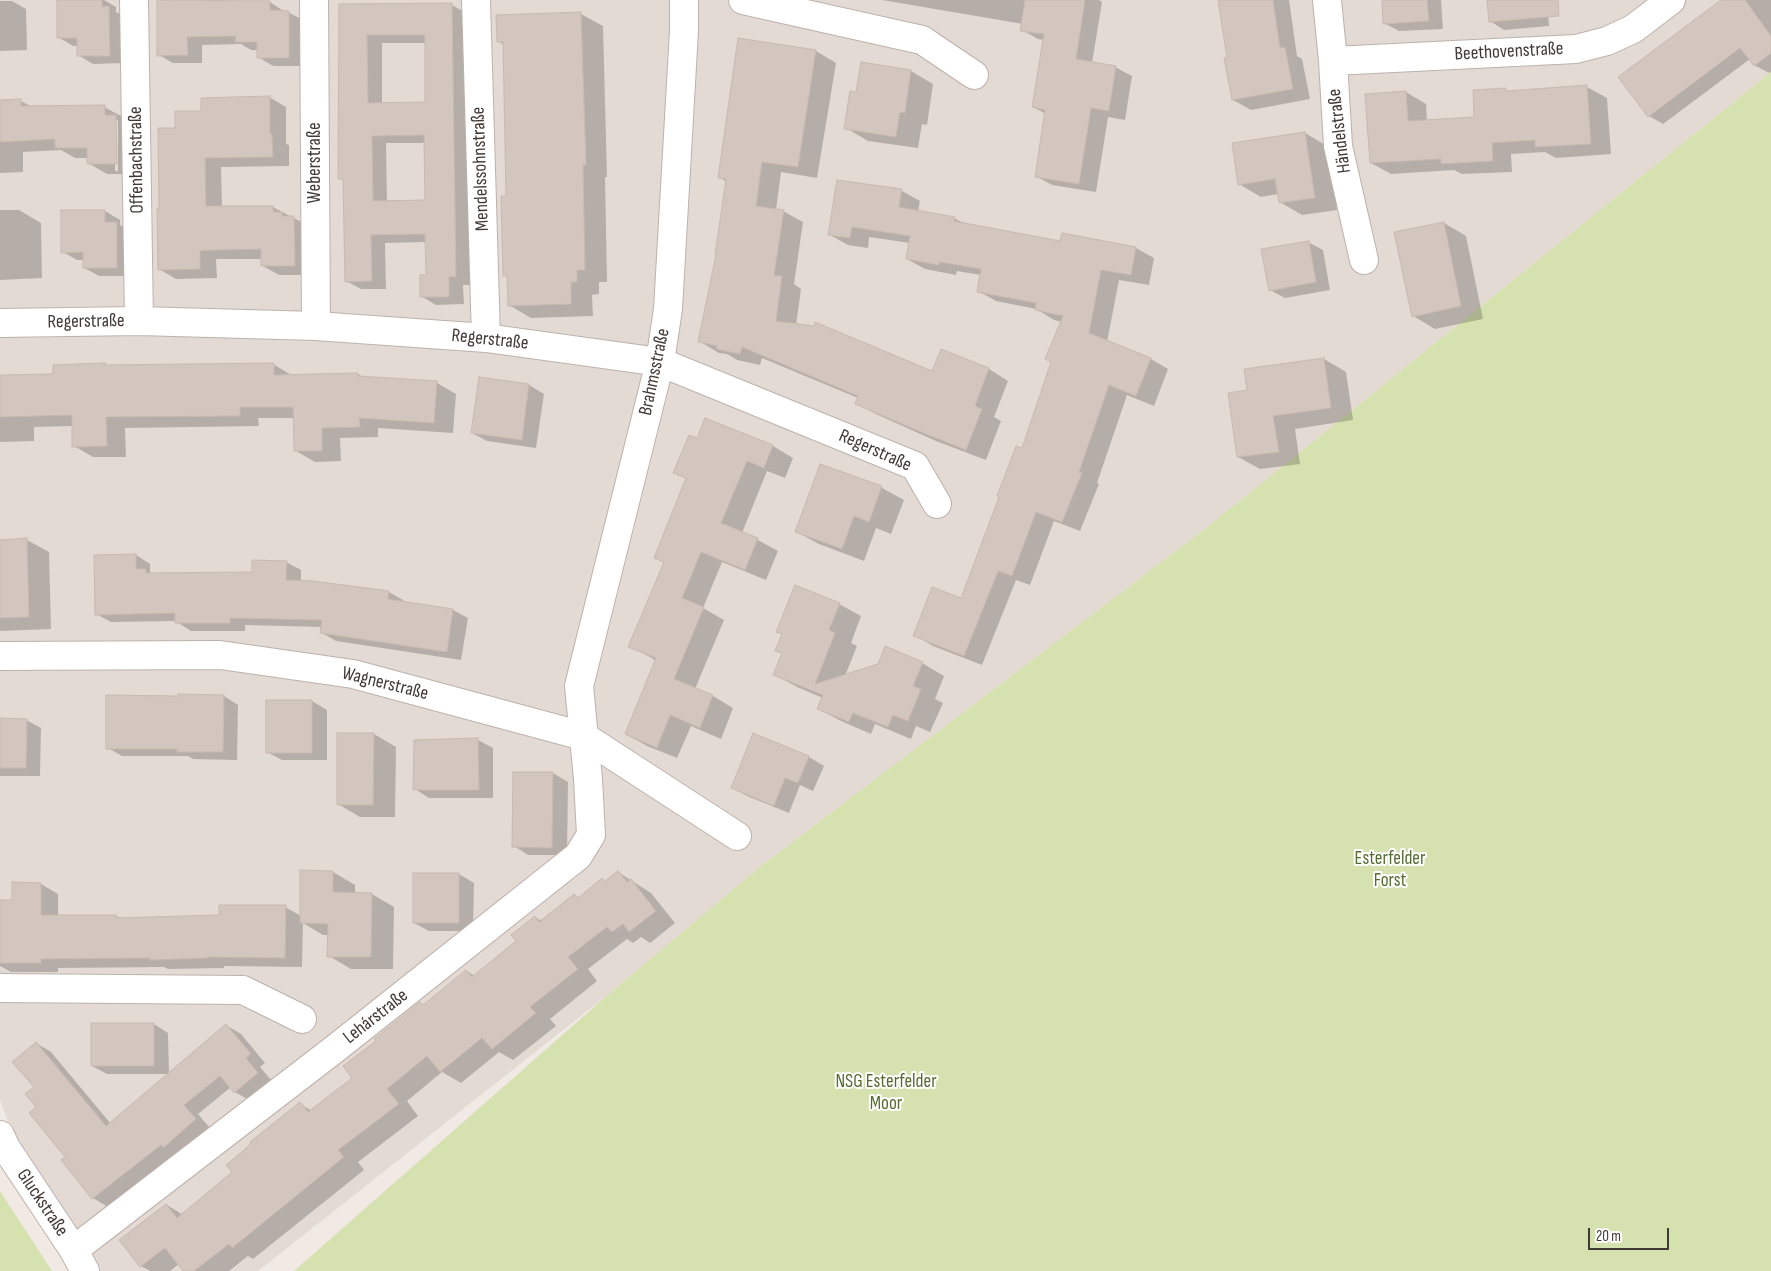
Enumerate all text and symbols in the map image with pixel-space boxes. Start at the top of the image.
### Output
street label: Beethovenstraße [1454,38,1564,66]
street label: Händelstraße [1324,87,1356,175]
street label: Offenbachstraße [125,106,149,214]
street label: Mendelssohnstraße [467,106,495,232]
street label: Weberstraße [304,122,326,204]
street label: Regerstraße [47,310,125,334]
street label: Regerstraße [450,325,530,355]
street label: Brahmsstraße [635,326,675,418]
street label: Regerstraße [835,425,915,477]
street label: Wagnerstraße [339,662,431,706]
park label: Esterfelder Forst [1355,848,1425,892]
street label: Lehárstraße [339,985,413,1049]
park label: NSG Esterfelder Moor [835,1071,937,1115]
street label: Gluckstraße [11,1165,73,1241]
scale bar [1591,1218,1672,1250]
text: 20 m [1596,1227,1621,1246]

